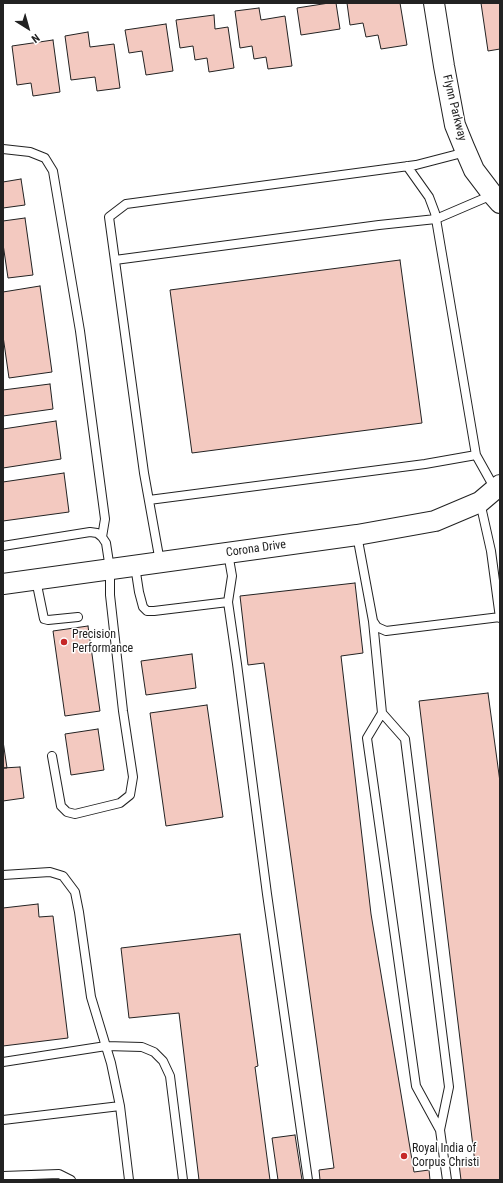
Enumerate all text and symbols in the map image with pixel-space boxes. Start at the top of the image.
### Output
north arrow [8,8,48,48]
text: N [29,31,42,45]
street label: Flynn Parkway [439,73,469,143]
street label: Corona Drive [225,538,287,560]
place label: Precision Performance [72,628,133,656]
marker: Precision Performance [59,637,69,647]
place label: Royal India of Corpus Christi [412,1142,479,1170]
marker: Royal India of Corpus Christi [399,1151,409,1161]

